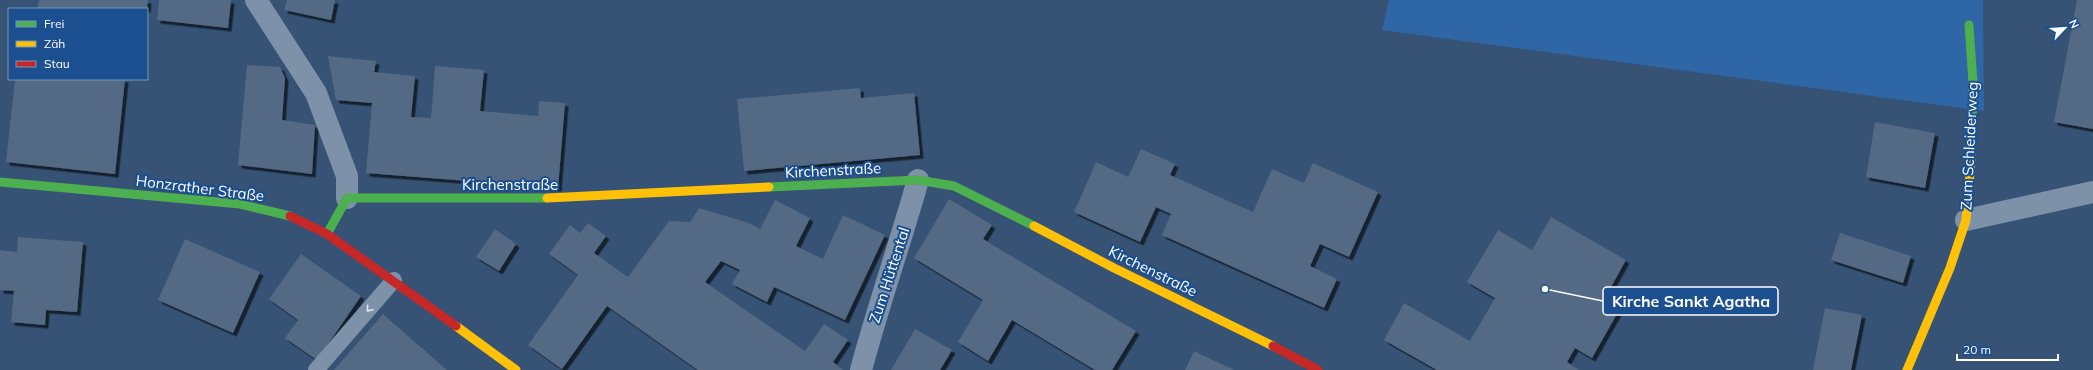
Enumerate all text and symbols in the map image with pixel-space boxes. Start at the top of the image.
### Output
legend [8,8,148,80]
north arrow [2045,8,2085,48]
text: Frei [44,16,64,31]
text: N [2066,17,2082,30]
text: Zäh [44,36,65,51]
text: Stau [44,56,70,71]
street label: Zum Schleiderweg [1956,81,1982,211]
street label: Kirchenstraße [784,158,882,182]
street label: Honzrather Straße [135,171,265,205]
street label: Kirchenstraße [462,175,558,194]
street label: Zum Hüttental [865,225,913,325]
street label: Kirchenstraße [1106,241,1200,301]
callout: Kirche Sankt Agatha [1603,287,1778,315]
text: Kirche Sankt Agatha [1612,291,1770,311]
one-way arrow [366,305,373,312]
scale bar [1957,336,2058,362]
text: 20 m [1963,342,1991,357]

